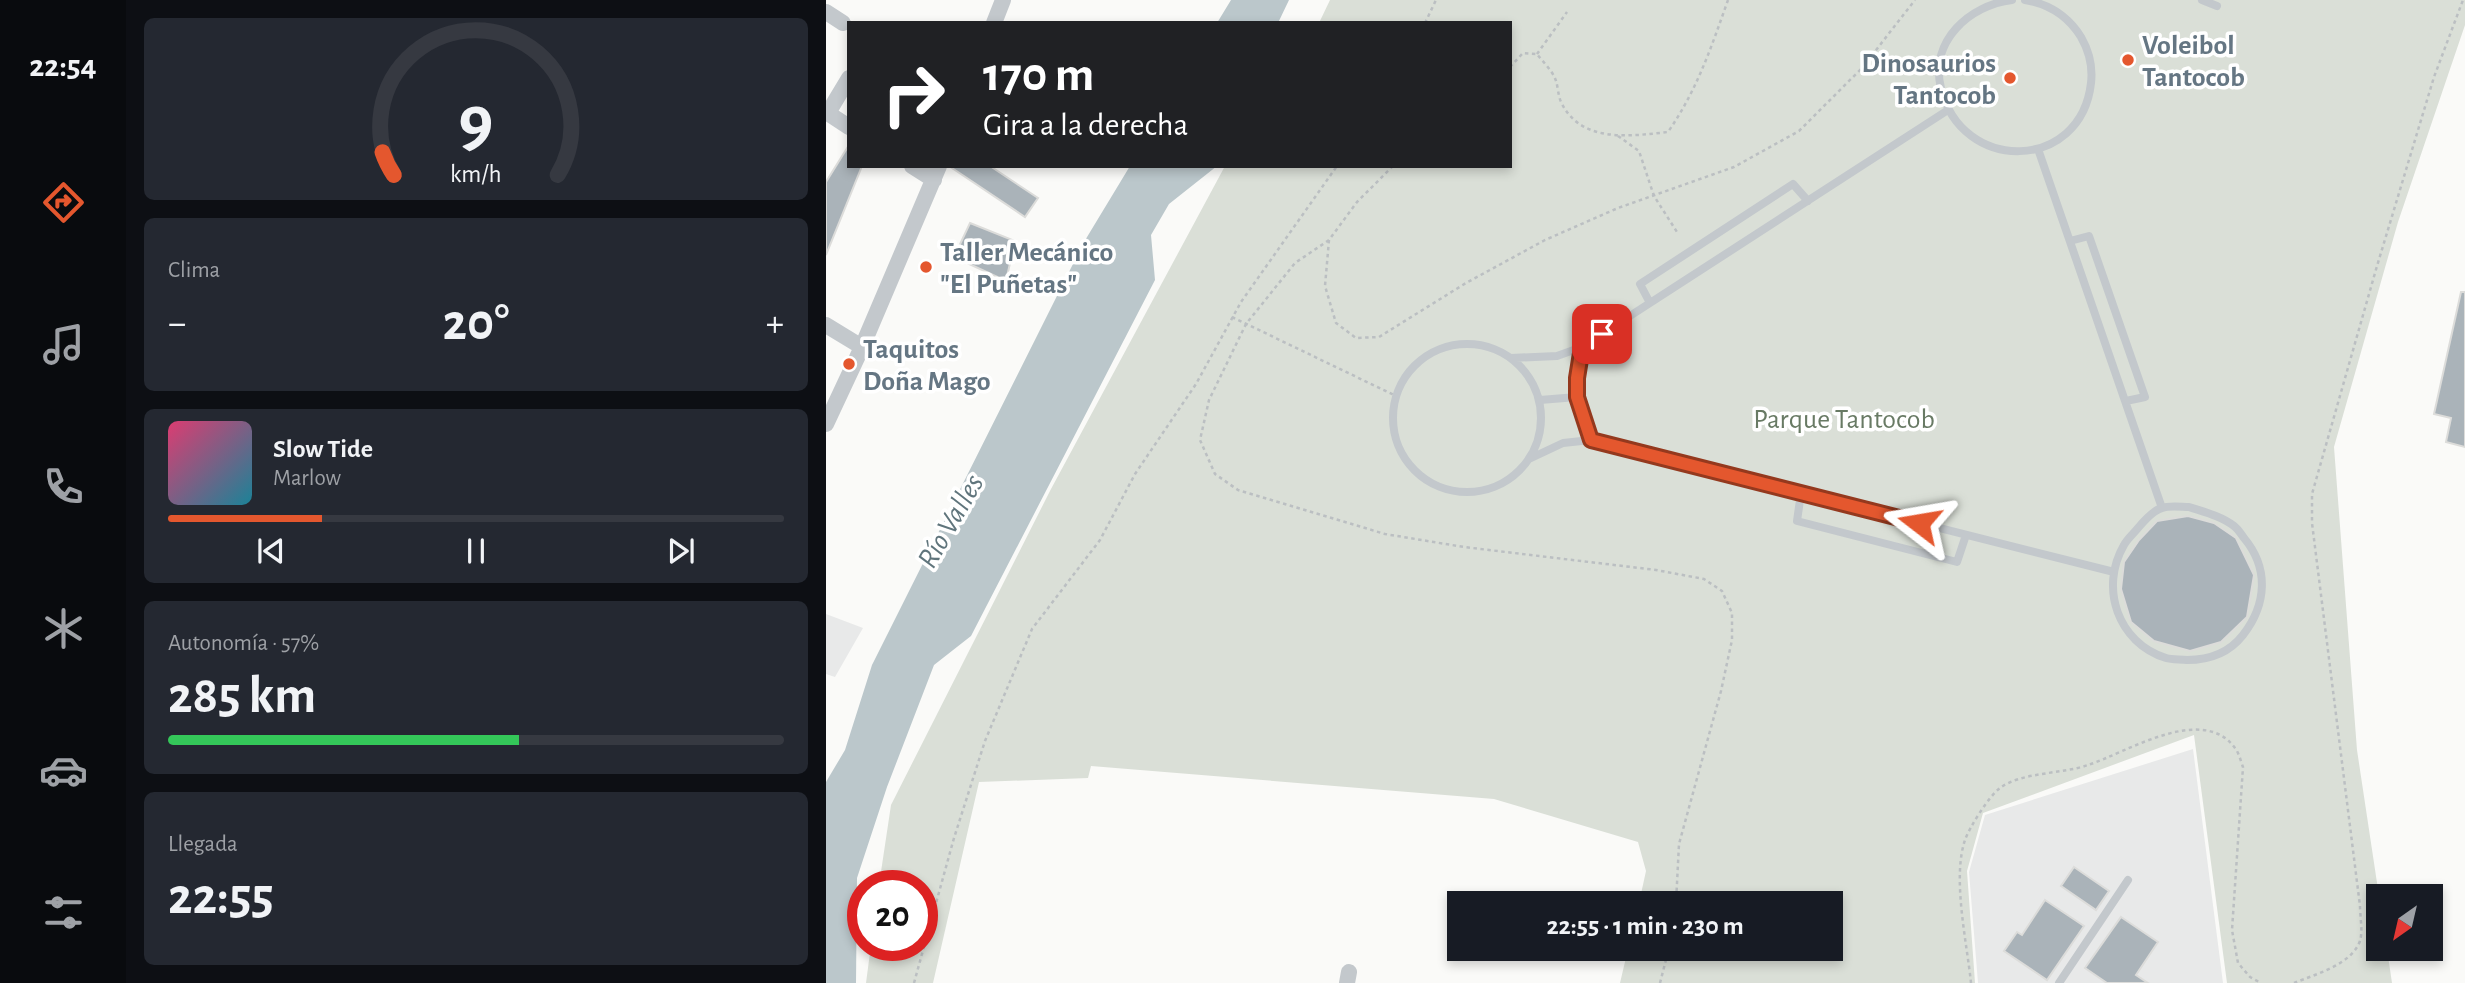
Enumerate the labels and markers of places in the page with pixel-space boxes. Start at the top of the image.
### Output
place label: Voleibol Tantocob [2142,32,2245,92]
place label: Dinosaurios Tantocob [1861,50,1996,110]
marker: Voleibol Tantocob [2120,52,2136,68]
marker: Dinosaurios Tantocob [2002,70,2018,86]
place label: Taller Mecánico "El Puñetas" [940,239,1113,299]
marker: Taller Mecánico "El Puñetas" [918,259,934,275]
pin [1572,304,1632,364]
place label: Taquitos Doña Mago [863,336,991,396]
marker: Taquitos Doña Mago [841,356,857,372]

